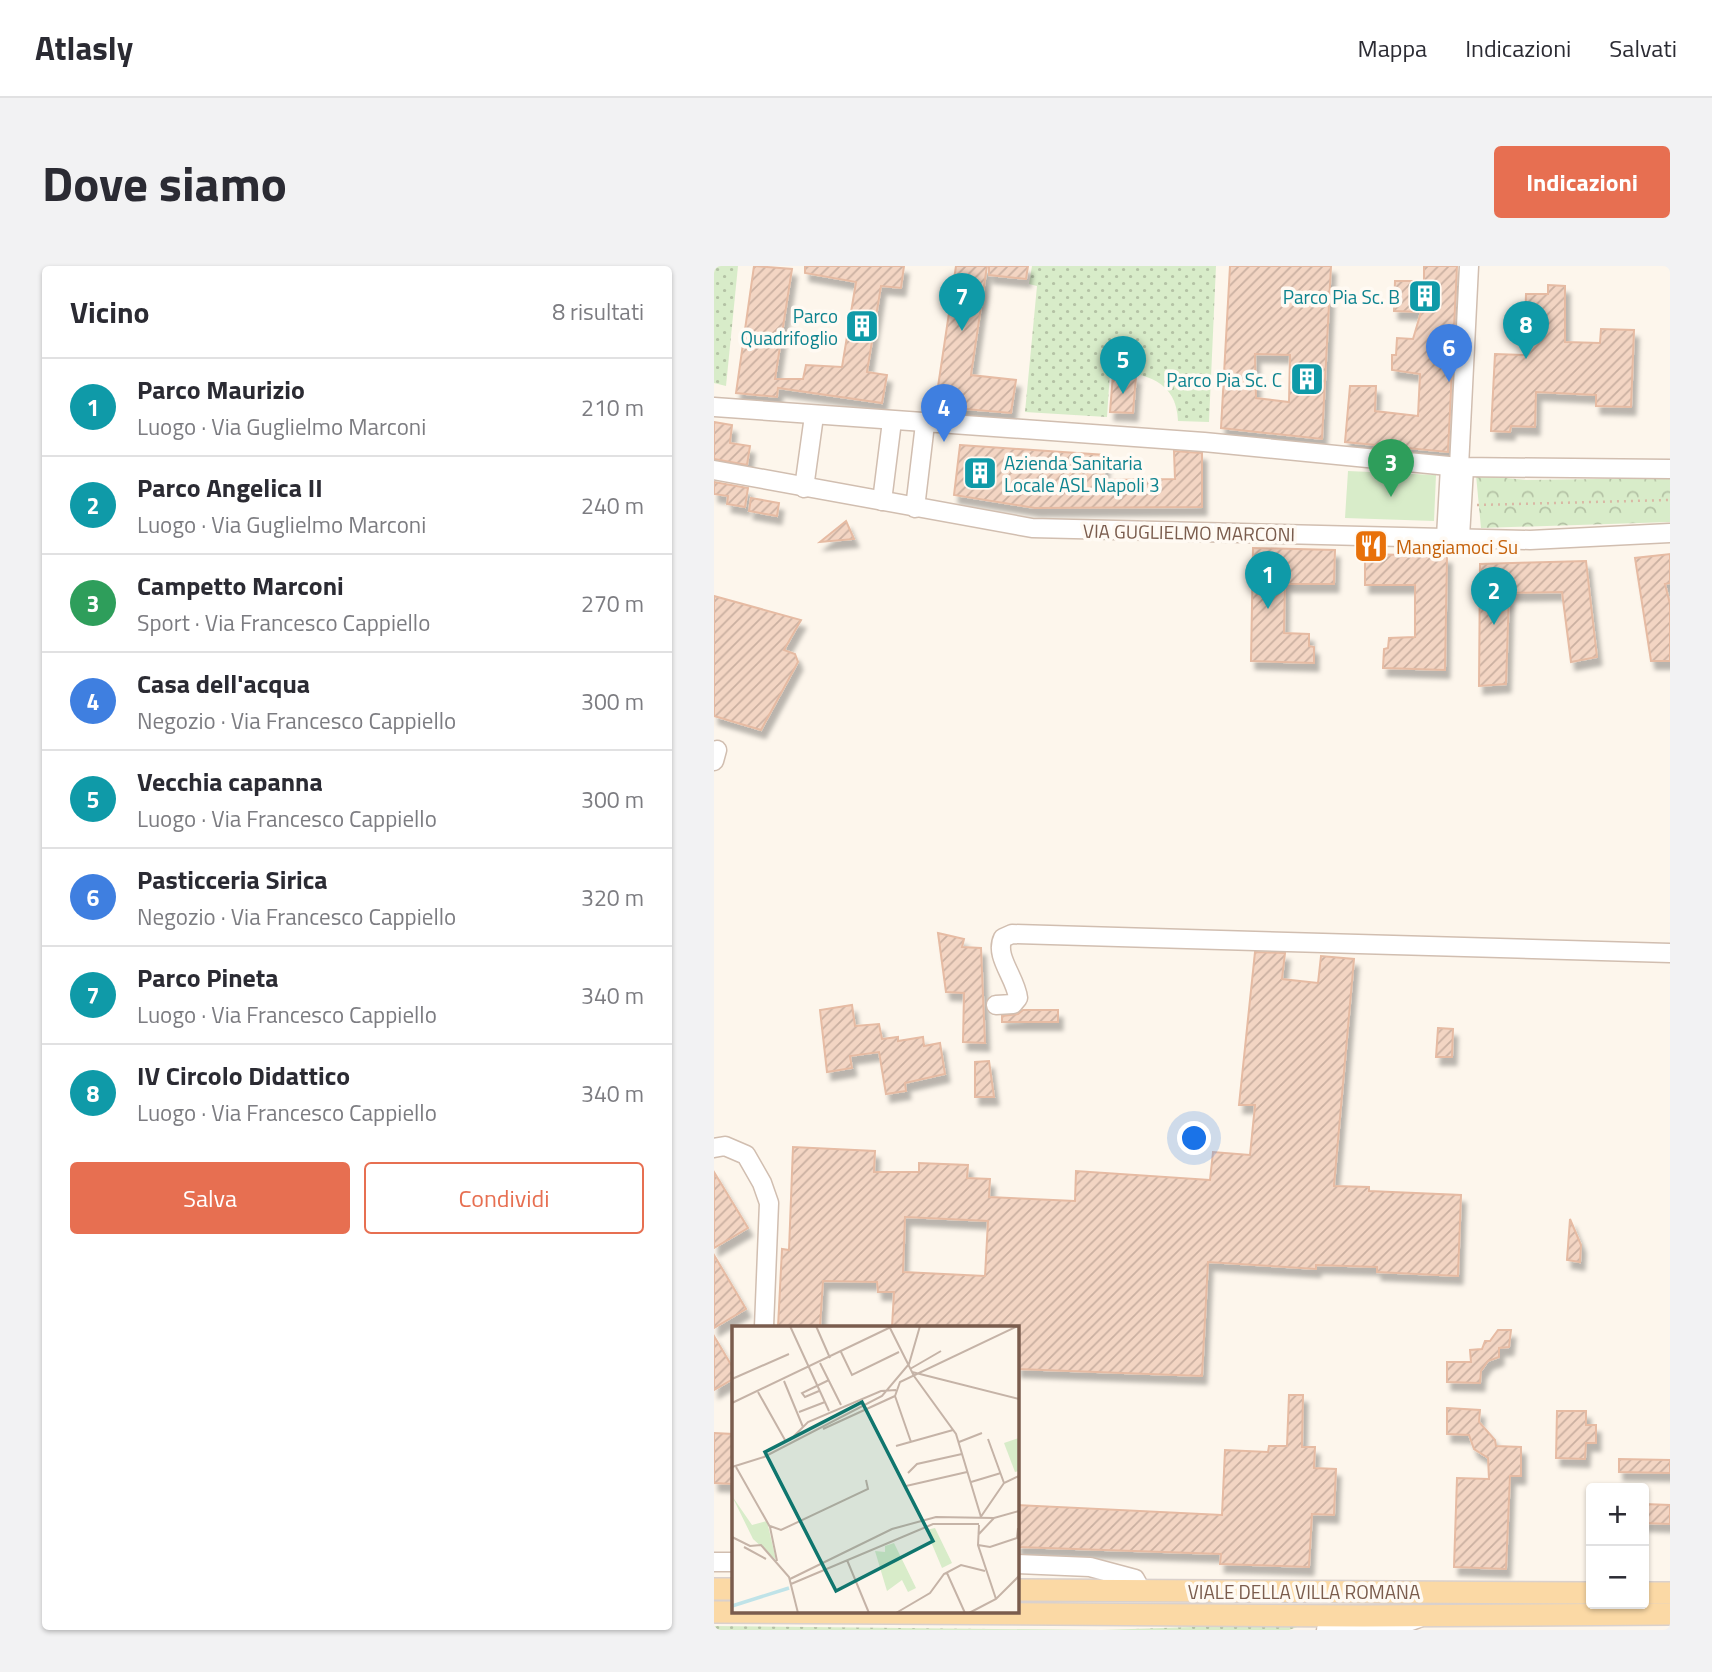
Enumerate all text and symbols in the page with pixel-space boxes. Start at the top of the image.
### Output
text: Atlasly [35,23,133,73]
text: Mappa [1358,30,1427,66]
text: Indicazioni [1465,30,1571,66]
text: Salvati [1609,30,1677,66]
text: Dove siamo [42,145,287,220]
button: Indicazioni [1494,146,1670,218]
pin: 7 [939,273,985,331]
building icon: Parco Pia Sc. B [1406,277,1444,315]
place label: Parco Pia Sc. B [1283,282,1400,311]
text: Vicino [70,289,150,335]
text: 8 risultati [552,294,644,329]
place label: Parco Quadrifoglio [741,301,838,352]
pin: 8 [1503,301,1549,359]
building icon: Parco Quadrifoglio [843,307,881,345]
pin: 6 [1426,324,1472,382]
pin: 5 [1100,336,1146,394]
building icon: Parco Pia Sc. C [1288,360,1326,398]
place label: Parco Pia Sc. C [1166,365,1282,394]
text: Parco Maurizio [137,370,305,409]
pin: 4 [921,384,967,442]
text: 1 [87,390,99,425]
text: 210 m [581,390,644,425]
text: Luogo · Via Guglielmo Marconi [137,409,426,444]
pin: 3 [1368,439,1414,497]
place label: Azienda Sanitaria Locale ASL Napoli 3 [1004,448,1160,499]
building icon: Azienda Sanitaria Locale ASL Napoli 3 [961,454,999,492]
text: Parco Angelica II [137,468,323,507]
text: 2 [87,488,99,523]
text: 240 m [581,488,644,523]
text: Luogo · Via Guglielmo Marconi [137,507,426,542]
street label: VIA GUGLIELMO MARCONI [1083,516,1295,548]
restaurant icon: Mangiamoci Su [1352,527,1390,565]
place label: Mangiamoci Su [1396,532,1518,561]
pin: 1 [1245,551,1291,609]
text: Campetto Marconi [137,566,344,605]
pin: 2 [1471,567,1517,625]
text: 3 [87,586,99,621]
text: 270 m [581,586,644,621]
text: Sport · Via Francesco Cappiello [137,605,430,640]
text: Casa dell'acqua [137,664,310,703]
text: 4 [87,684,99,719]
text: 300 m [581,684,644,719]
text: Negozio · Via Francesco Cappiello [137,703,456,738]
text: Vecchia capanna [137,762,323,801]
text: 5 [87,782,99,817]
text: 300 m [581,782,644,817]
text: Luogo · Via Francesco Cappiello [137,801,437,836]
text: Pasticceria Sirica [137,860,328,899]
text: 6 [87,880,99,915]
text: 320 m [581,880,644,915]
text: Negozio · Via Francesco Cappiello [137,899,456,934]
text: Parco Pineta [137,958,279,997]
text: 7 [87,978,99,1013]
text: 340 m [581,978,644,1013]
text: Luogo · Via Francesco Cappiello [137,997,437,1032]
text: IV Circolo Didattico [137,1056,350,1095]
text: 8 [87,1076,99,1111]
text: 340 m [581,1076,644,1111]
text: Luogo · Via Francesco Cappiello [137,1095,437,1130]
your location [1177,1121,1211,1155]
button: Salva [70,1162,350,1234]
button: Condividi [364,1162,644,1234]
inset map [732,1326,1018,1612]
map controls [1586,1483,1649,1609]
button: + [1586,1483,1649,1546]
button: − [1586,1546,1649,1609]
street label: VIALE DELLA VILLA ROMANA [1188,1577,1420,1606]

